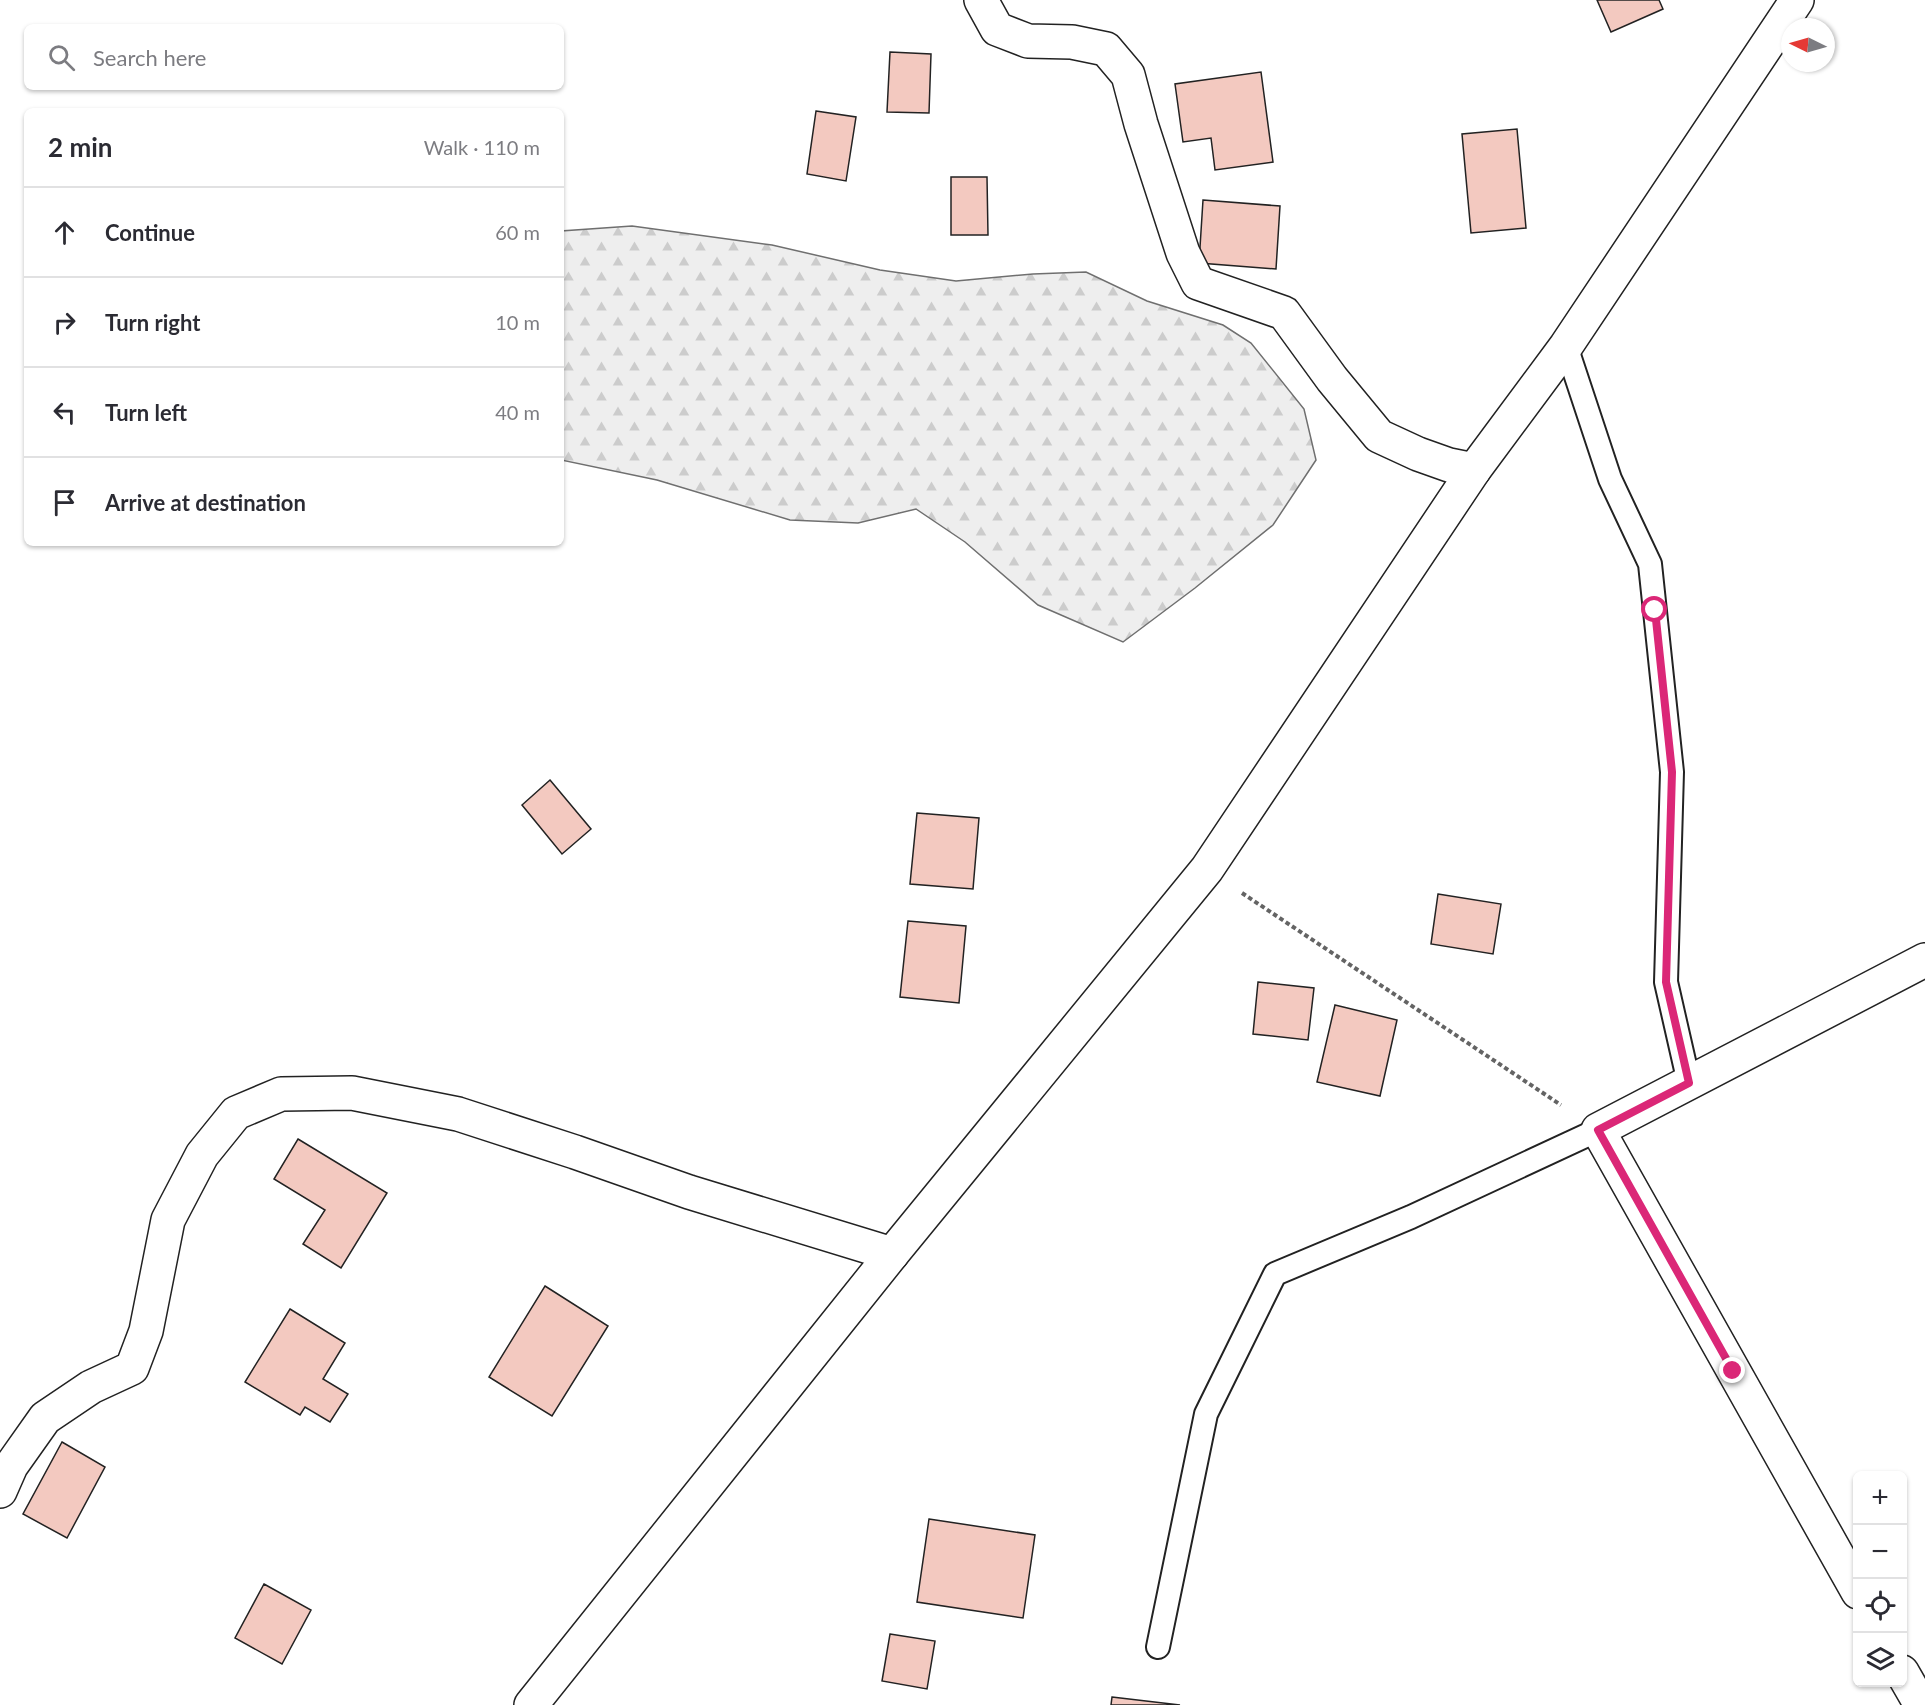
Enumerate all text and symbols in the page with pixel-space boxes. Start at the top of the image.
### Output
north arrow [1781,18,1835,72]
search box [24,24,564,90]
icon: search [45,41,78,74]
text: Search here [93,44,206,71]
text: 2 min [48,131,112,163]
text: Walk · 110 m [424,135,540,159]
icon: ahead [48,216,81,249]
text: Continue [105,219,195,246]
text: 60 m [495,220,540,244]
icon: right [48,306,81,339]
text: Turn right [105,309,200,336]
text: 10 m [495,310,540,334]
icon: left [48,396,81,429]
text: Turn left [105,399,187,426]
text: 40 m [495,400,540,424]
icon: arrive [48,486,81,519]
text: Arrive at destination [105,489,306,516]
route start [1641,596,1667,622]
route end [1719,1357,1745,1383]
map controls [1853,1471,1907,1687]
button: + [1853,1471,1907,1525]
button: − [1853,1525,1907,1579]
button: locate [1853,1579,1907,1633]
button: layers [1853,1633,1907,1687]

